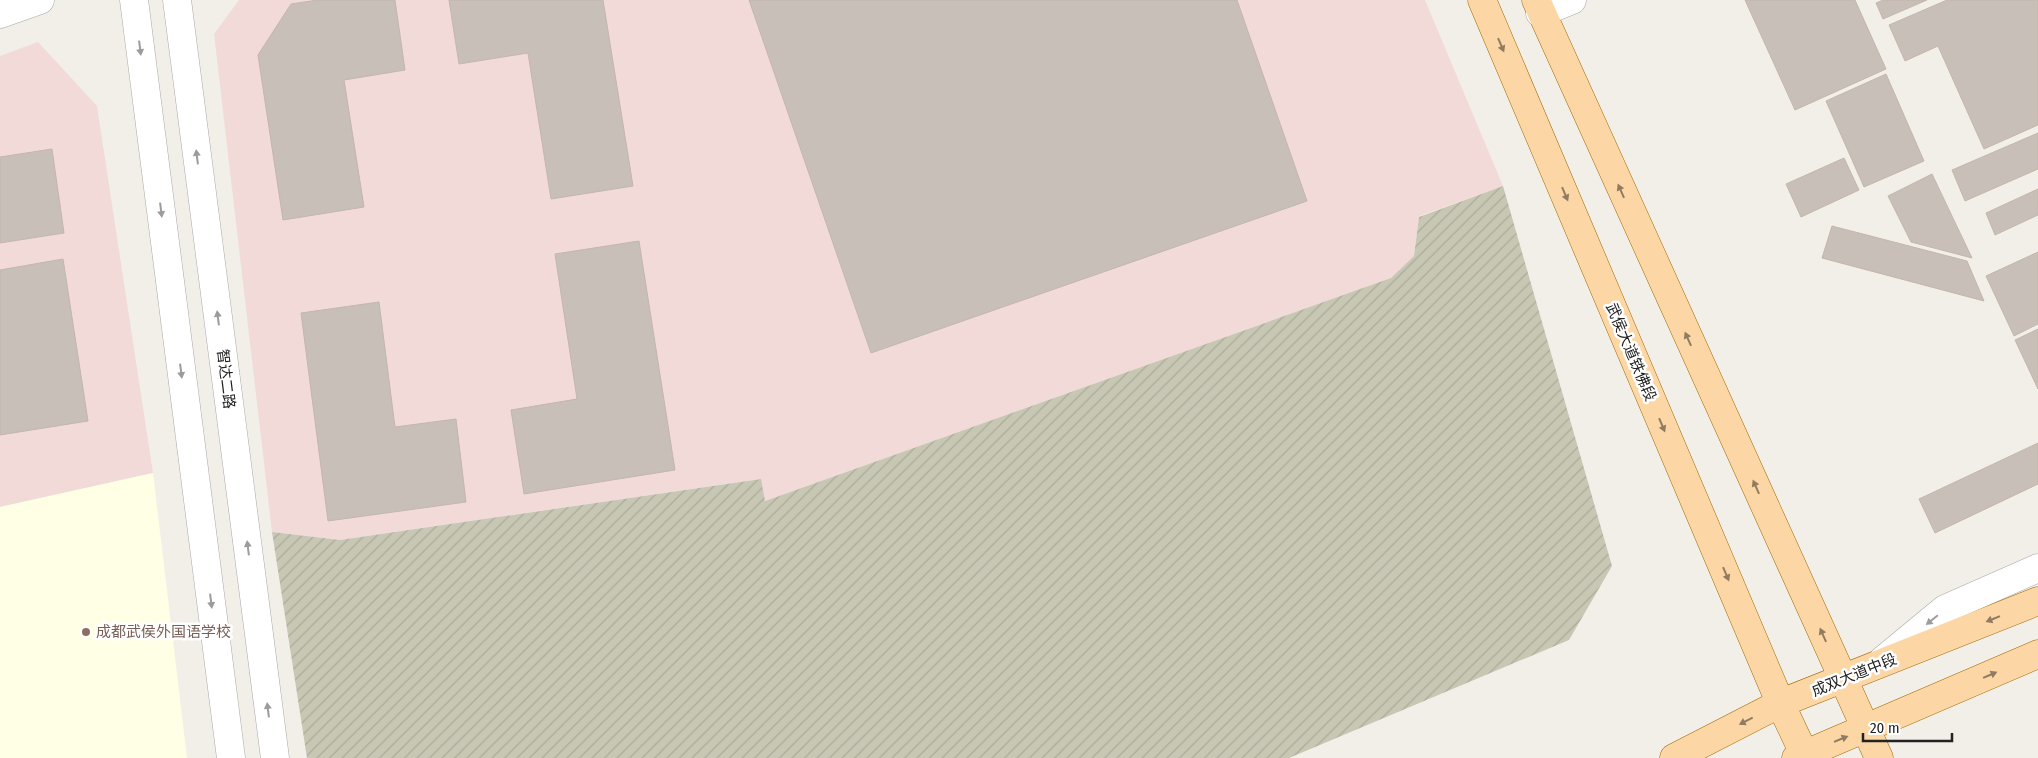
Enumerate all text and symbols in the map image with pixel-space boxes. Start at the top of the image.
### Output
one-way arrow [1497,38,1505,53]
one-way arrow [136,41,144,57]
one-way arrow [193,148,201,164]
one-way arrow [1617,184,1625,198]
one-way arrow [1561,187,1569,201]
one-way arrow [157,202,165,218]
street label: 武侯大道铁佛段 [1602,300,1660,404]
one-way arrow [214,310,222,326]
one-way arrow [1684,332,1692,346]
street label: 智达二路 [213,348,239,410]
one-way arrow [177,363,185,379]
one-way arrow [1659,417,1667,432]
one-way arrow [1751,480,1759,494]
one-way arrow [243,540,251,556]
one-way arrow [1722,567,1730,581]
one-way arrow [207,594,215,610]
one-way arrow [1925,614,1938,625]
one-way arrow [1985,615,2000,623]
place label: 成都武侯外国语学校 [96,623,231,641]
marker: 成都武侯外国语学校 [80,626,92,638]
one-way arrow [1818,628,1826,642]
street label: 成双大道中段 [1809,650,1899,700]
one-way arrow [1983,671,1997,679]
one-way arrow [264,701,272,717]
scale bar [1863,710,1952,742]
one-way arrow [1739,717,1753,725]
text: 20 m [1870,719,1900,737]
one-way arrow [1834,735,1848,743]

